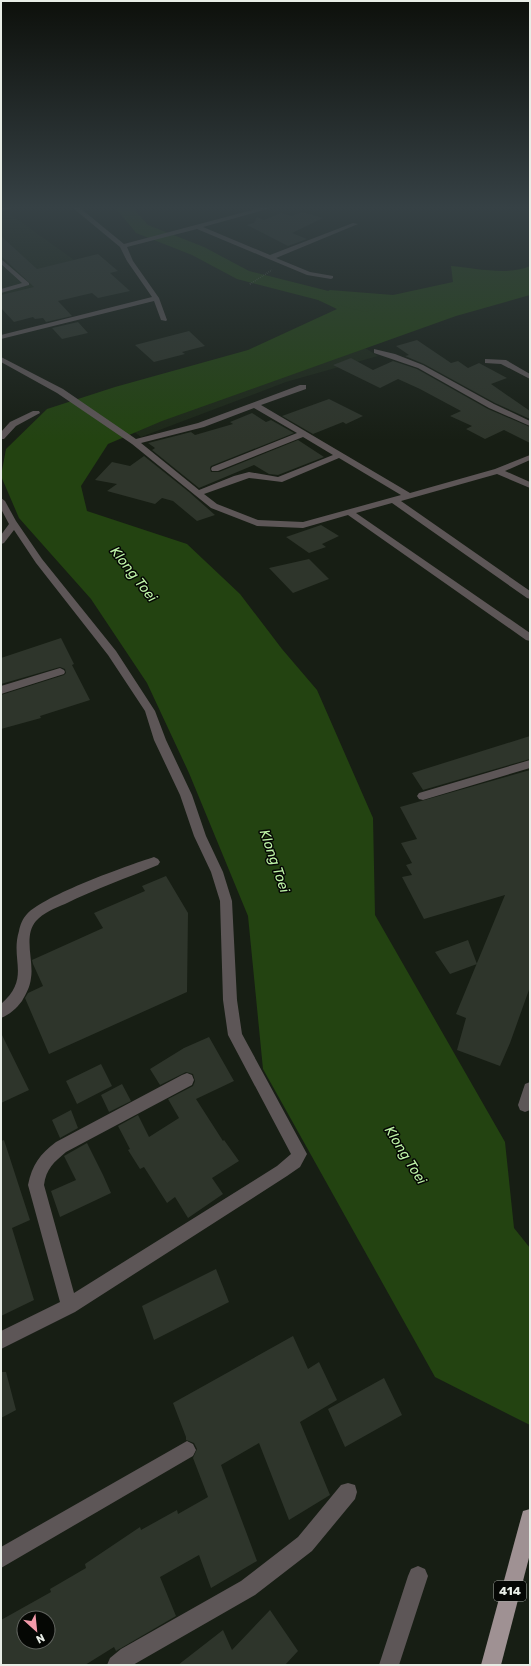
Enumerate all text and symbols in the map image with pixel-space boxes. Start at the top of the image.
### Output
water label: Klong Toei [107,543,161,606]
water label: Klong Toei [256,827,293,896]
water label: Klong Toei [381,1123,430,1188]
road number: 414 [494,1581,526,1601]
north arrow [16,1610,56,1650]
text: N [34,1631,47,1646]

